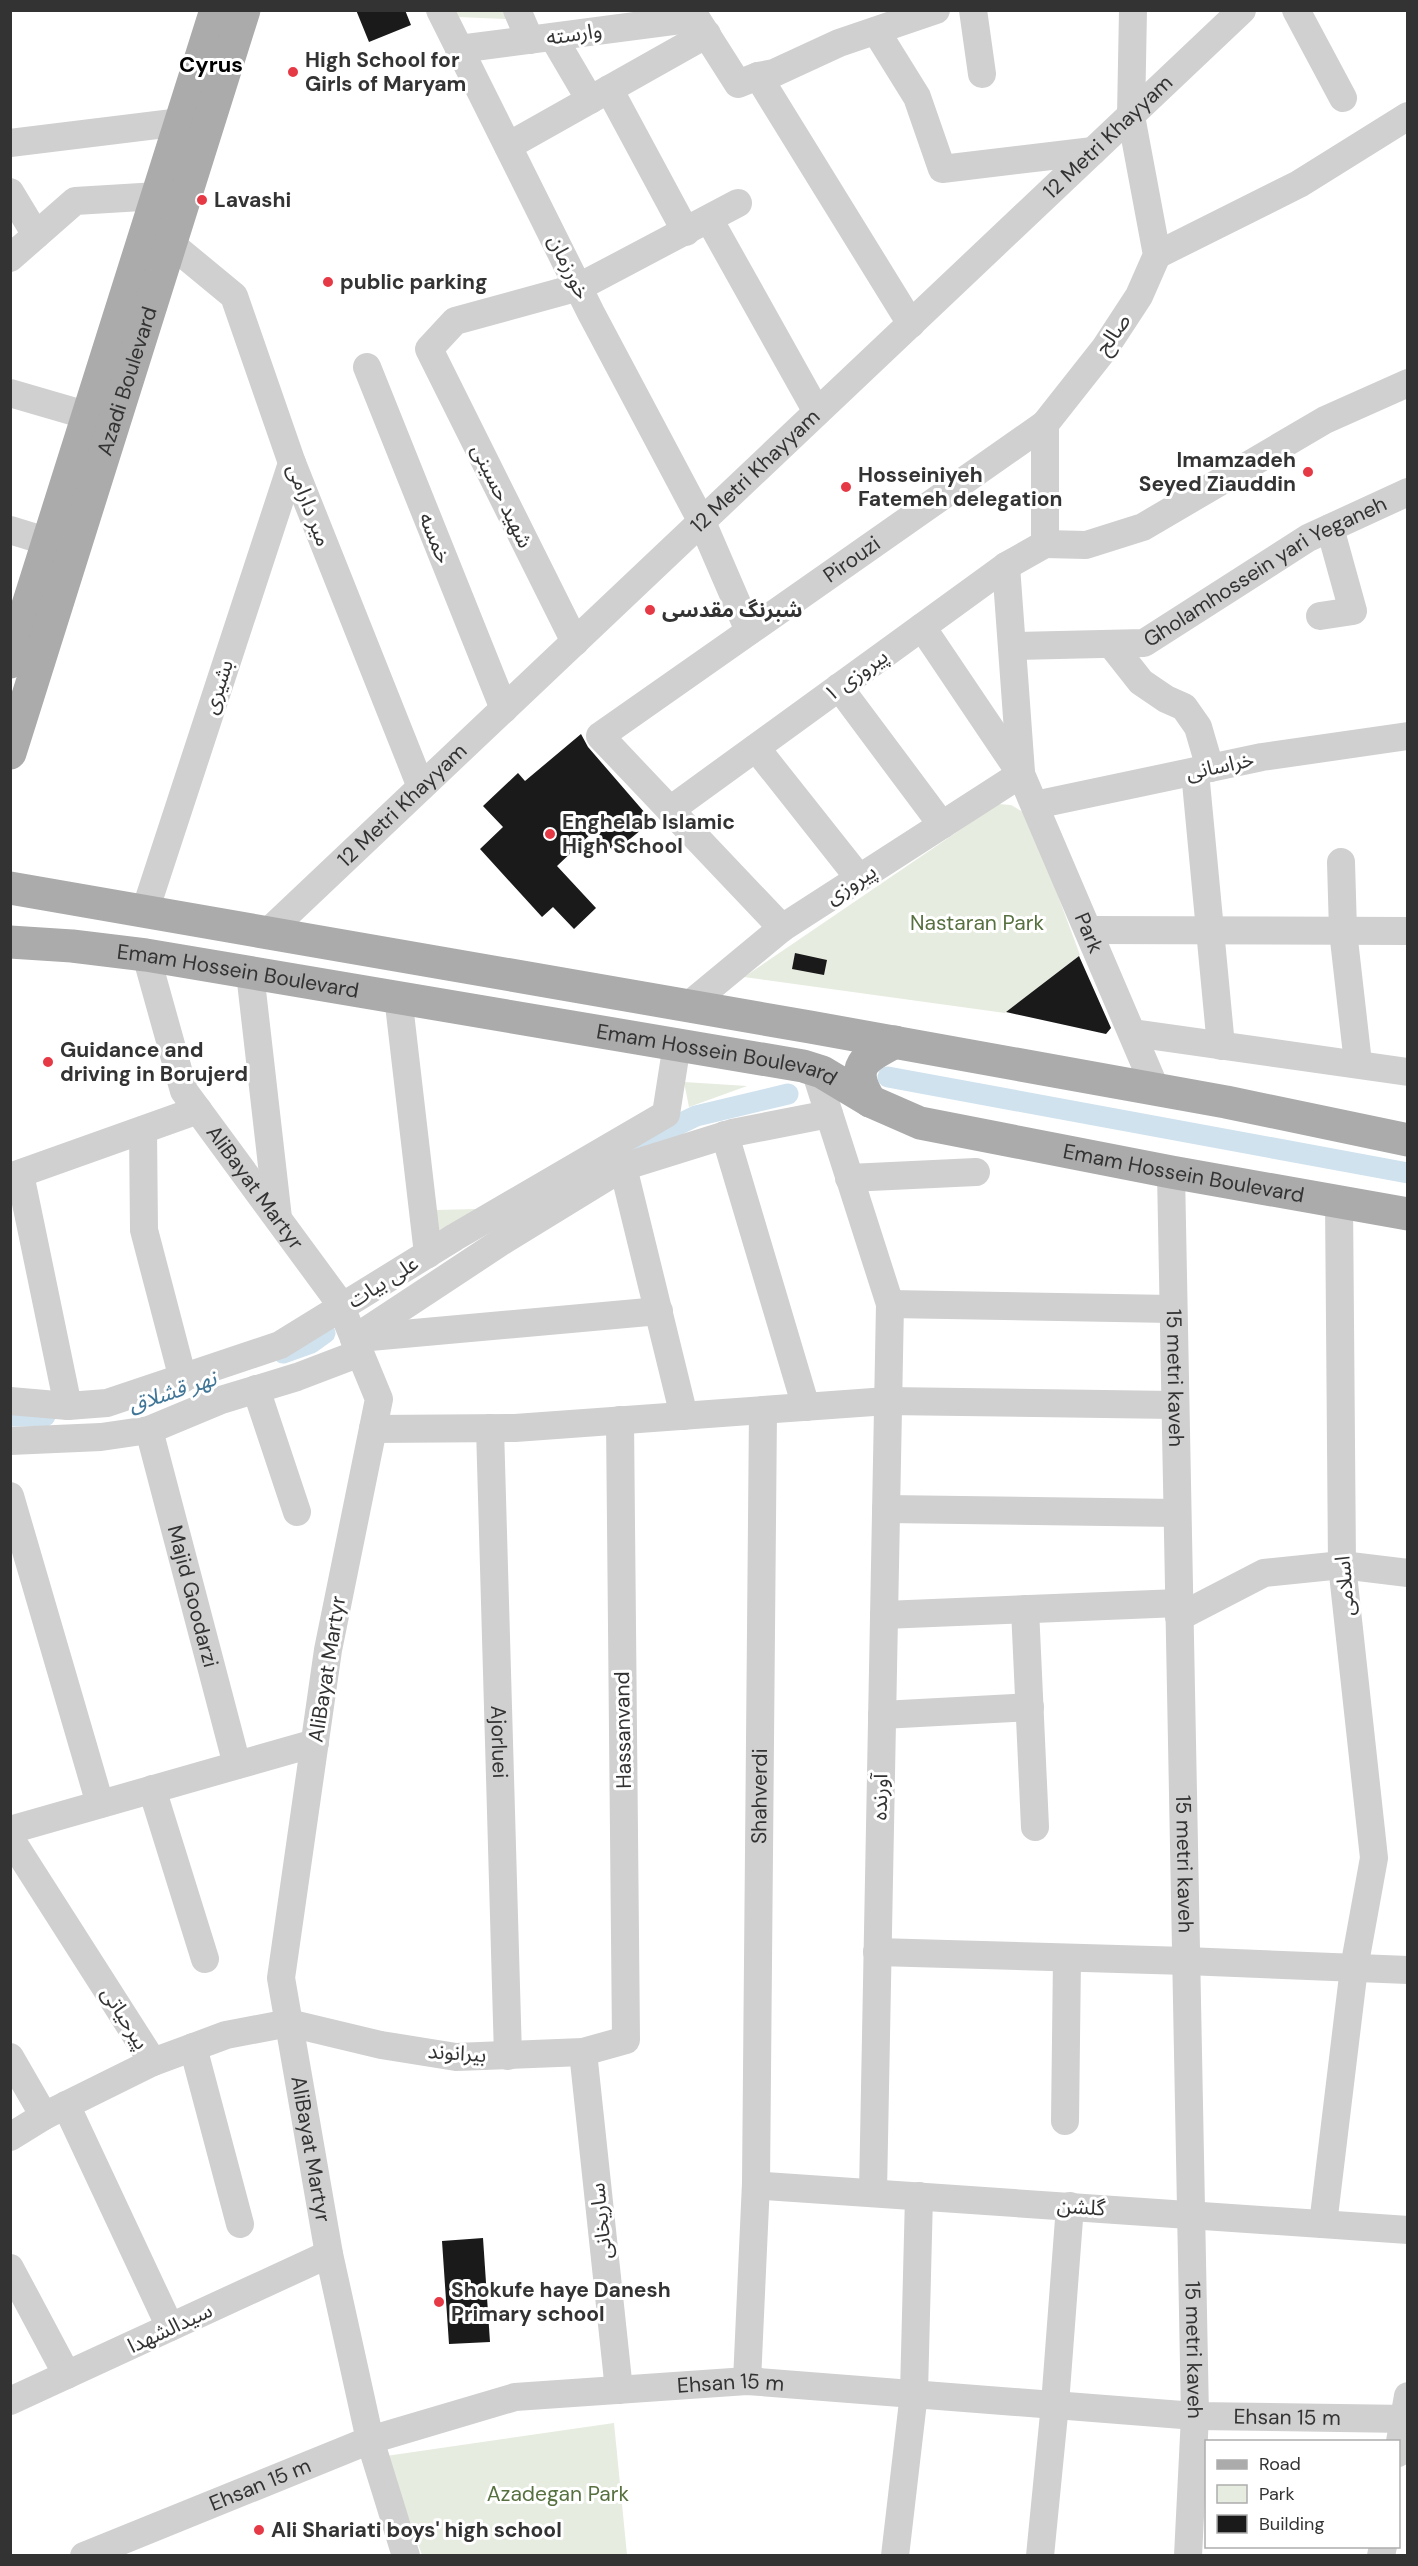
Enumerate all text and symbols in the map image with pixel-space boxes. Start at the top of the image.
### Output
street label: وارسته [544,16,604,52]
place label: High School for Girls of Maryam [305,46,466,98]
district label: Cyrus [179,50,243,79]
marker: High School for Girls of Maryam [286,65,300,79]
street label: 12 Metri Khayyam [1037,69,1179,205]
place label: Lavashi [214,186,291,214]
marker: Lavashi [195,193,209,207]
street label: خورزمان [541,230,597,304]
place label: public parking [340,268,488,296]
marker: public parking [321,275,335,289]
street label: Azadi Boulevard [91,303,164,459]
street label: صالح [1089,308,1138,361]
street label: 12 Metri Khayyam [684,403,826,539]
street label: شهید حسینی [465,439,539,553]
place label: Imamzadeh Seyed Ziauddin [1139,446,1296,498]
street label: میر دارامی [280,460,338,550]
place label: Hosseiniyeh Fatemeh delegation [858,461,1062,513]
marker: Imamzadeh Seyed Ziauddin [1301,465,1315,479]
marker: Hosseiniyeh Fatemeh delegation [839,480,853,494]
street label: Gholamhossein yari Yeganeh [1138,490,1391,654]
street label: خمسه [412,508,458,568]
street label: Pirouzi [818,530,886,589]
place label: شبرنگ مقدسی [662,596,803,624]
marker: شبرنگ مقدسی [643,603,657,617]
street label: پیروزی ۱ [818,642,894,708]
street label: بشیری [196,656,240,718]
street label: 12 Metri Khayyam [331,737,473,873]
street label: خراسانی [1183,745,1257,787]
place label: Enghelab Islamic High School [562,808,735,860]
marker: Enghelab Islamic High School [543,827,557,841]
street label: پیروزی [820,857,882,911]
street label: Park [1068,908,1110,958]
park label: Nastaran Park [910,909,1044,937]
street label: Emam Hossein Boulevard [115,938,361,1005]
street label: Emam Hossein Boulevard [594,1017,842,1092]
place label: Guidance and driving in Borujerd [60,1036,248,1088]
marker: Guidance and driving in Borujerd [41,1055,55,1069]
street label: AliBayat Martyr [200,1120,310,1256]
street label: Emam Hossein Boulevard [1061,1137,1306,1209]
street label: علی بیات [342,1249,424,1315]
street label: 15 metri kaveh [1160,1309,1190,1447]
water label: نهر قشلاق [125,1363,222,1419]
street label: Majid Goodarzi [161,1522,225,1670]
street label: اسلامی [1328,1555,1362,1617]
street label: AliBayat Martyr [302,1594,352,1744]
street label: Hassanvand [608,1671,638,1789]
street label: Ajorluei [484,1705,514,1779]
street label: Shahverdi [745,1748,774,1844]
street label: آورنده [866,1773,894,1821]
street label: 15 metri kaveh [1169,1795,1200,1933]
street label: پیرحیاتی [95,1981,155,2055]
street label: بیرانوند [427,2037,487,2069]
street label: AliBayat Martyr [284,2074,337,2225]
street label: ساریخانی [583,2181,619,2261]
street label: گلشن [1056,2191,1106,2223]
place label: Shokufe haye Danesh Primary school [451,2276,671,2328]
street label: 15 metri kaveh [1178,2281,1209,2419]
marker: Shokufe haye Danesh Primary school [432,2295,446,2309]
street label: سیدالشهدا [123,2296,217,2360]
street label: Ehsan 15 m [676,2367,785,2400]
street label: Ehsan 15 m [1233,2403,1341,2432]
legend [1205,2440,1400,2548]
street label: Ehsan 15 m [205,2451,315,2518]
text: Road [1259,2452,1301,2476]
park label: Azadegan Park [487,2480,630,2508]
text: Park [1259,2482,1295,2506]
text: Building [1259,2512,1324,2536]
place label: Ali Shariati boys' high school [271,2516,562,2544]
marker: Ali Shariati boys' high school [252,2523,266,2537]

